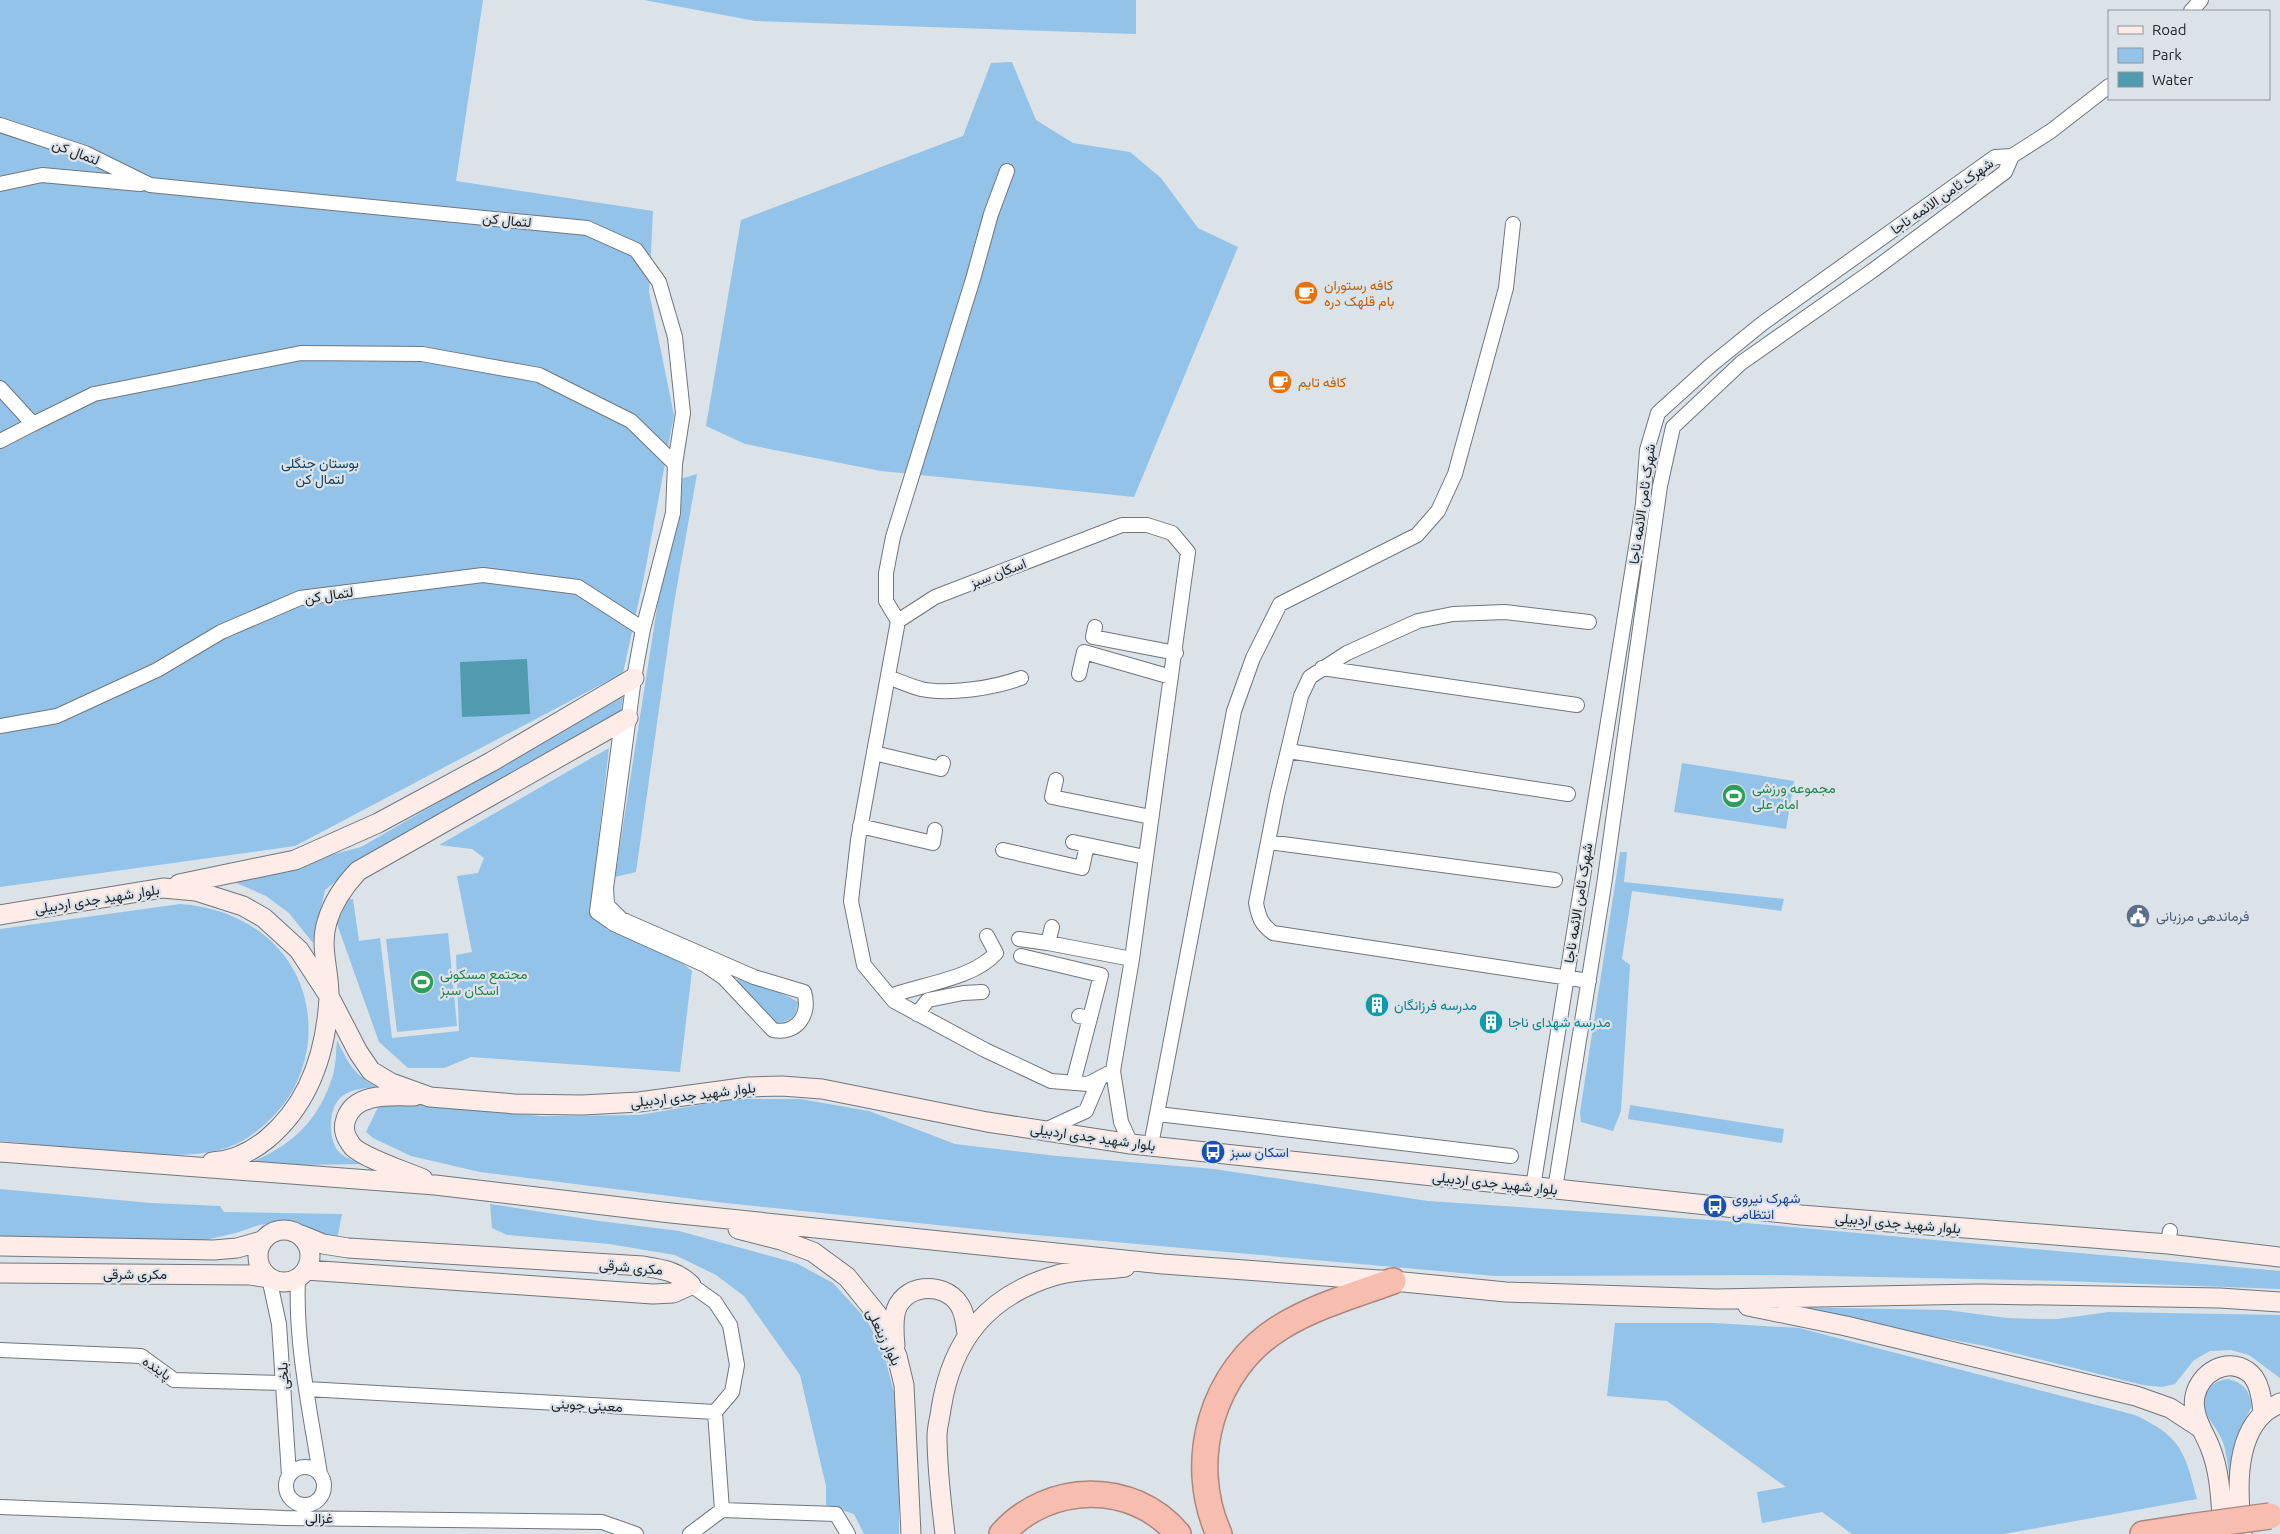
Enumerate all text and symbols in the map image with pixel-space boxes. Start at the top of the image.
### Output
legend [2108,10,2270,100]
text: Road [2152,21,2187,38]
text: Park [2152,46,2182,63]
text: Water [2152,71,2193,88]
street label: لتمال کن [49,136,102,170]
street label: شهرک ثامن الائمه ناجا [1888,155,1997,238]
street label: لتمال کن [481,209,532,233]
place label: کافه رستوران بام قلهک دره [1324,277,1394,310]
cafe icon: کافه رستوران بام قلهک دره [1293,280,1319,306]
cafe icon: کافه تایم [1267,369,1293,395]
place label: کافه تایم [1298,374,1346,391]
street label: شهرک ثامن الائمه ناجا [1626,443,1659,565]
park label: بوستان جنگلی لتمال کن [281,455,359,489]
street label: اسکان سبز [967,555,1029,592]
street label: لتمال کن [304,584,355,608]
place label: مجموعه ورزشی امام علی [1752,780,1836,813]
sports icon: مجموعه ورزشی امام علی [1721,783,1747,809]
street label: شهرک ثامن الائمه ناجا [1561,842,1596,964]
street label: بلوار شهید جدی اردبیلی [33,881,161,918]
public building icon: فرماندهی مرزبانی [2125,903,2151,929]
place label: فرماندهی مرزبانی [2156,908,2249,925]
place label: مجتمع مسکونی اسکان سبز [439,966,527,999]
sports icon: مجتمع مسکونی اسکان سبز [409,969,435,995]
building icon: مدرسه فرزانگان [1364,992,1390,1018]
place label: مدرسه فرزانگان [1394,997,1477,1014]
building icon: مدرسه شهدای ناجا [1478,1009,1504,1035]
place label: مدرسه شهدای ناجا [1508,1014,1611,1031]
street label: بلوار شهید جدی اردبیلی [629,1079,757,1112]
street label: بلوار شهید جدی اردبیلی [1029,1120,1157,1155]
bus stop icon: اسکان سبز [1200,1139,1226,1165]
place label: اسکان سبز [1229,1144,1289,1161]
street label: بلوار شهید جدی اردبیلی [1431,1168,1559,1199]
place label: شهرک نیروی انتظامی [1732,1190,1800,1223]
bus stop icon: شهرک نیروی انتظامی [1702,1193,1728,1219]
street label: بلوار شهید جدی اردبیلی [1834,1210,1962,1237]
street label: مکری شرقی [598,1256,664,1279]
street label: مکری شرقی [103,1266,167,1283]
street label: بلوار زینعلی [862,1306,905,1369]
street label: پاینده [139,1353,174,1385]
street label: بلخی [274,1362,293,1390]
street label: معینی جوینی [551,1395,623,1416]
street label: غزالی [305,1510,333,1527]

